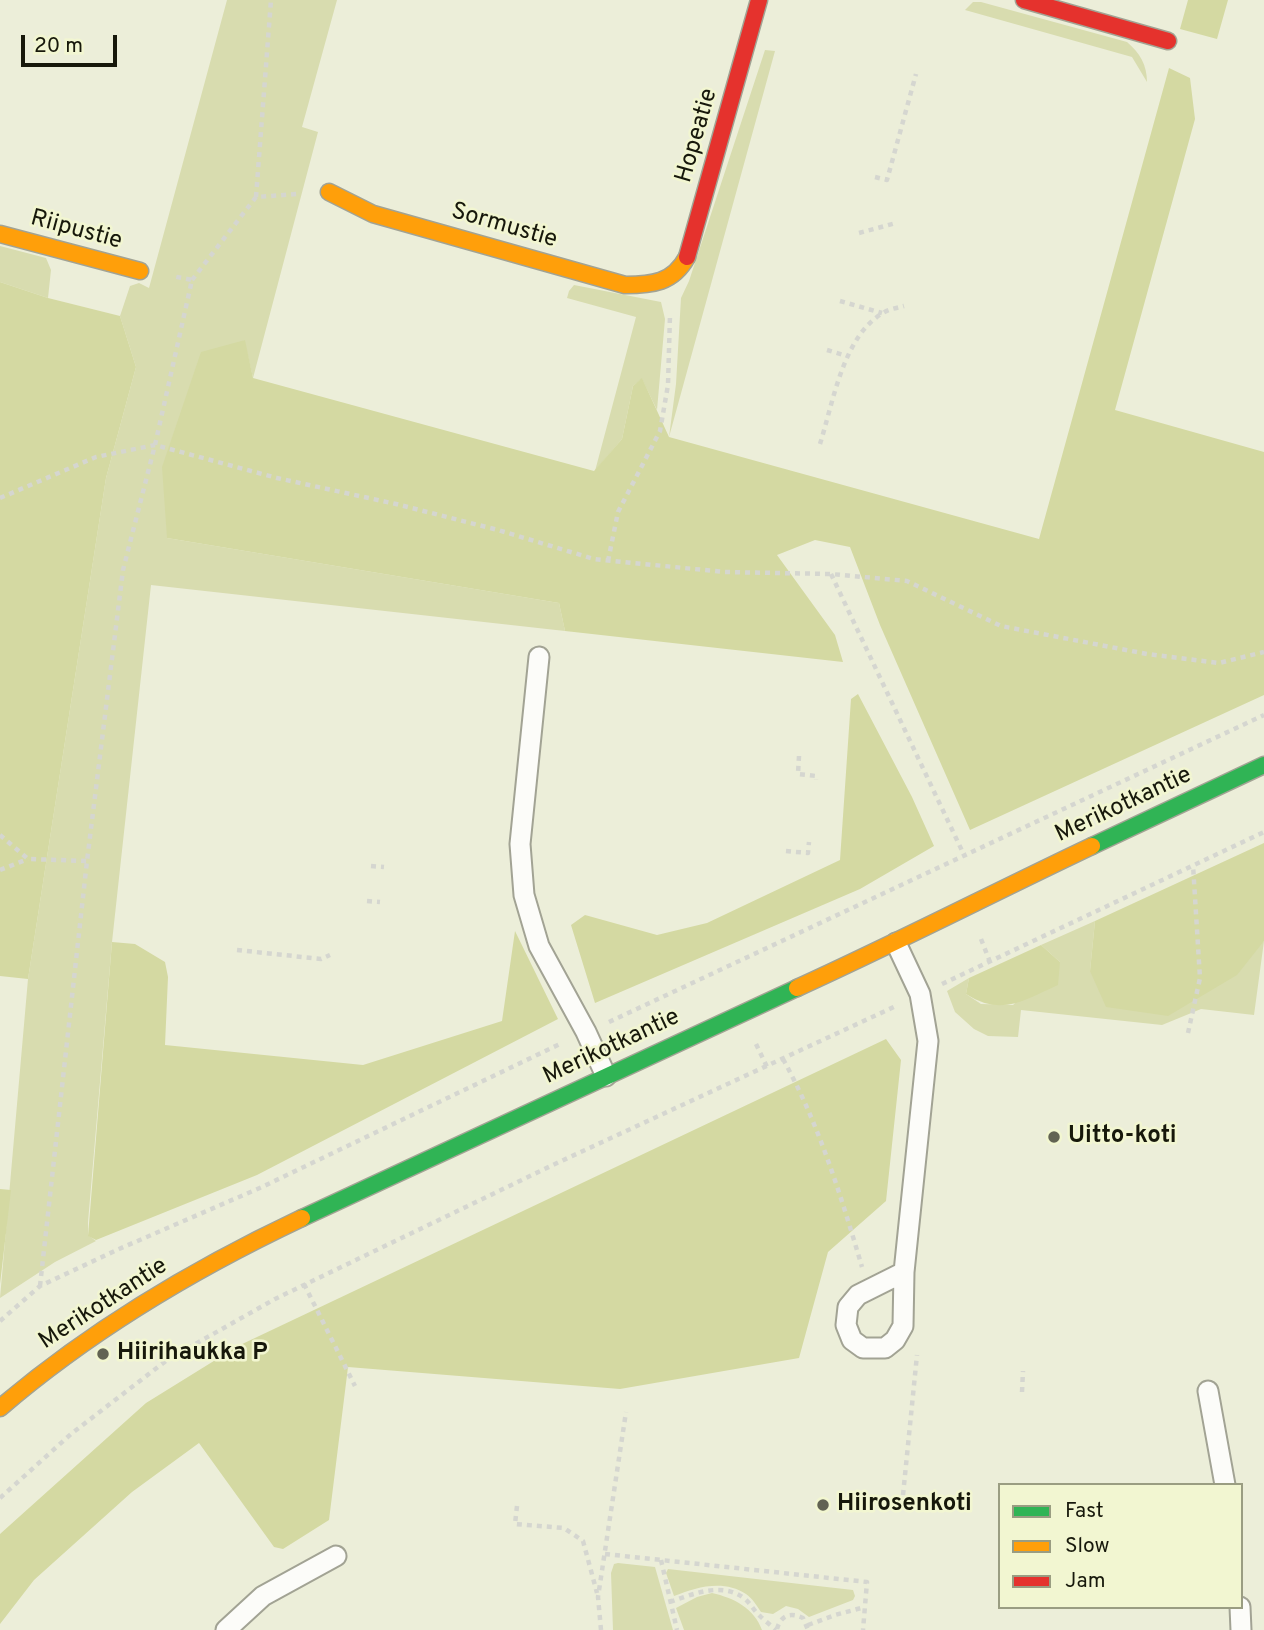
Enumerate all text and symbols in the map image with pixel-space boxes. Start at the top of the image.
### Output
scale bar [24,21,121,65]
text: 20 m [34,33,83,60]
street label: Hopeatie [671,86,725,186]
street label: Sormustie [448,198,560,256]
street label: Riipustie [27,205,125,257]
street label: Merikotkantie [1051,762,1197,850]
street label: Merikotkantie [539,1004,685,1092]
place label: Uitto-koti [1068,1123,1176,1151]
marker: Uitto-koti [1046,1129,1062,1145]
street label: Merikotkantie [34,1253,174,1357]
place label: Hiirihaukka P [117,1340,268,1368]
marker: Hiirihaukka P [95,1346,111,1362]
legend [998,1483,1243,1609]
place label: Hiirosenkoti [837,1491,972,1519]
marker: Hiirosenkoti [815,1497,831,1513]
text: Fast [1065,1498,1104,1525]
text: Slow [1065,1533,1110,1560]
text: Jam [1065,1568,1106,1595]

